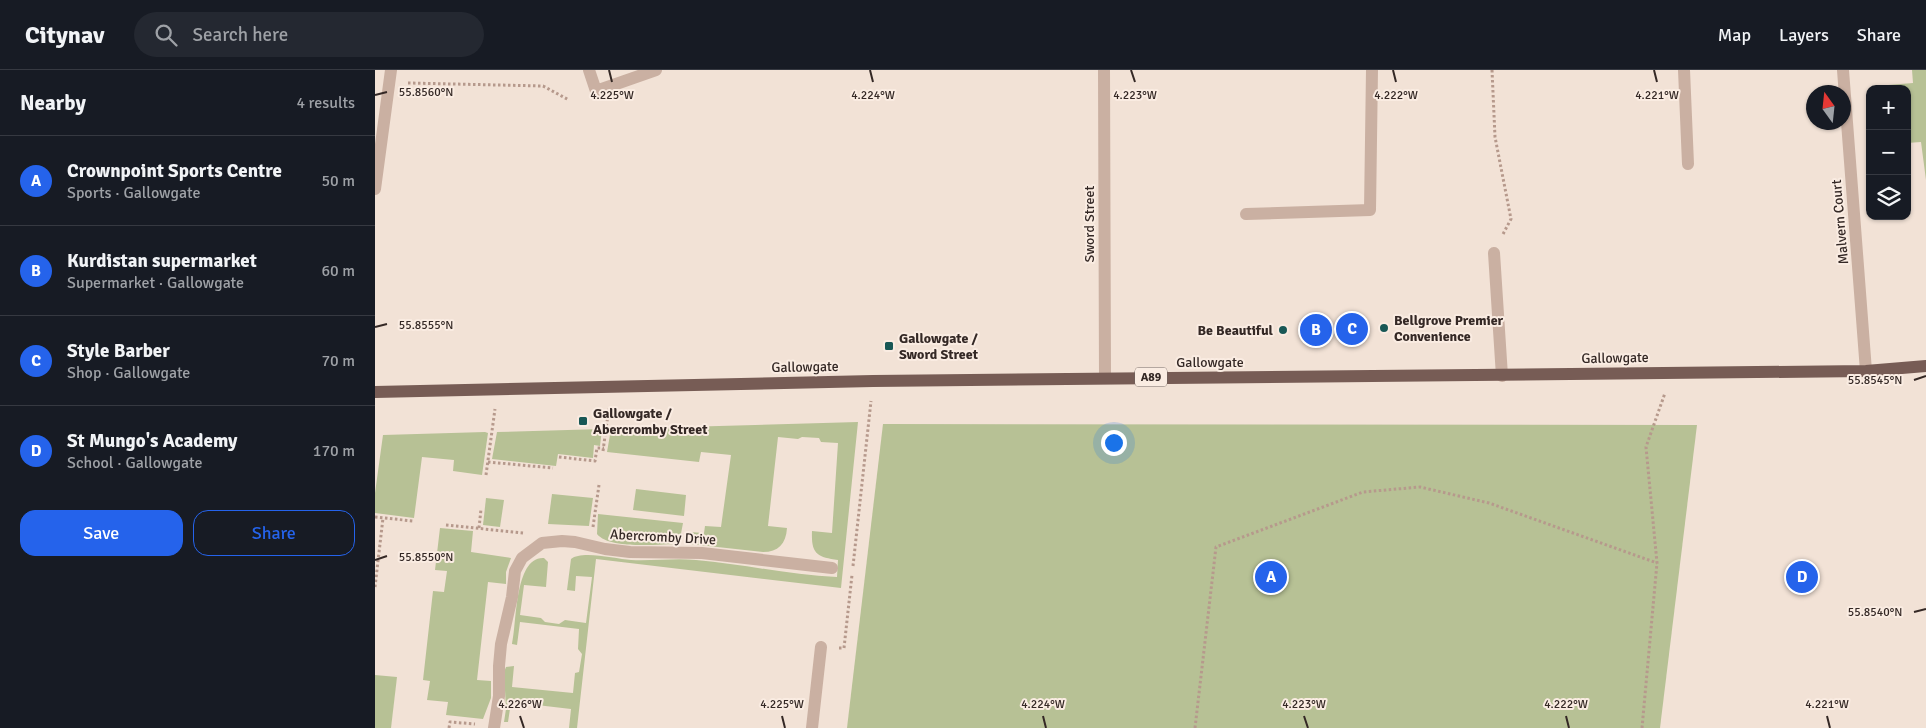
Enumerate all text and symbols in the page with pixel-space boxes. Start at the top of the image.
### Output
search box [134,12,484,57]
text: Citynav [25,20,104,50]
icon: search [152,21,180,49]
text: Search here [192,23,288,47]
text: Map [1718,24,1751,46]
text: Layers [1779,24,1829,46]
text: Share [1857,24,1901,46]
text: 55.8560°N [399,85,453,100]
north arrow [1806,85,1851,130]
map controls [1866,85,1911,220]
button: + [1866,85,1911,130]
text: 4.225°W [590,88,634,103]
text: 4.224°W [851,88,895,103]
text: 4.223°W [1113,88,1157,103]
text: 4.222°W [1374,88,1418,103]
text: 4.221°W [1635,88,1679,103]
text: Nearby [20,90,86,116]
text: 4 results [296,93,355,113]
button: − [1866,130,1911,175]
text: Crownpoint Sports Centre [67,159,282,183]
text: A [31,171,41,191]
text: 50 m [321,171,355,191]
button: layers [1866,175,1911,220]
street label: Malvern Court [1828,179,1852,265]
text: Sports · Gallowgate [67,183,200,203]
street label: Sword Street [1081,186,1098,262]
text: Kurdistan supermarket [67,249,257,273]
text: B [31,261,41,281]
text: 60 m [321,261,355,281]
text: Supermarket · Gallowgate [67,273,244,293]
pin: C [1336,310,1368,348]
pin: B [1300,311,1332,349]
place label: Bellgrove Premier Convenience [1394,312,1504,345]
text: 55.8555°N [399,318,453,333]
place label: Be Beautiful [1197,322,1274,339]
marker: Bellgrove Premier Convenience [1378,322,1390,334]
marker: Be Beautiful [1277,324,1289,336]
place label: Gallowgate / Sword Street [899,330,979,363]
text: Style Barber [67,339,170,363]
marker: Gallowgate / Sword Street [883,340,895,352]
street label: Gallowgate [1581,349,1649,367]
text: C [31,351,41,371]
text: 70 m [321,351,355,371]
street label: Gallowgate [1176,354,1244,371]
street label: Gallowgate [771,358,839,376]
text: Shop · Gallowgate [67,363,190,383]
road number: A89 [1135,368,1167,386]
text: 55.8545°N [1848,373,1902,388]
place label: Gallowgate / Abercromby Street [593,405,708,438]
marker: Gallowgate / Abercromby Street [577,415,589,427]
text: St Mungo's Academy [67,429,237,453]
your location [1101,430,1127,456]
text: D [31,441,41,461]
text: 170 m [313,441,355,461]
text: School · Gallowgate [67,453,202,473]
button: Save [20,510,183,556]
button: Share [193,510,355,556]
street label: Abercromby Drive [610,526,716,548]
text: 55.8550°N [399,550,453,565]
pin: A [1255,558,1287,596]
pin: D [1786,558,1818,596]
text: 55.8540°N [1848,605,1902,620]
text: 4.226°W [498,697,542,712]
text: 4.225°W [760,697,804,712]
text: 4.224°W [1021,697,1065,712]
text: 4.223°W [1282,697,1326,712]
text: 4.222°W [1544,697,1588,712]
text: 4.221°W [1805,697,1849,712]

